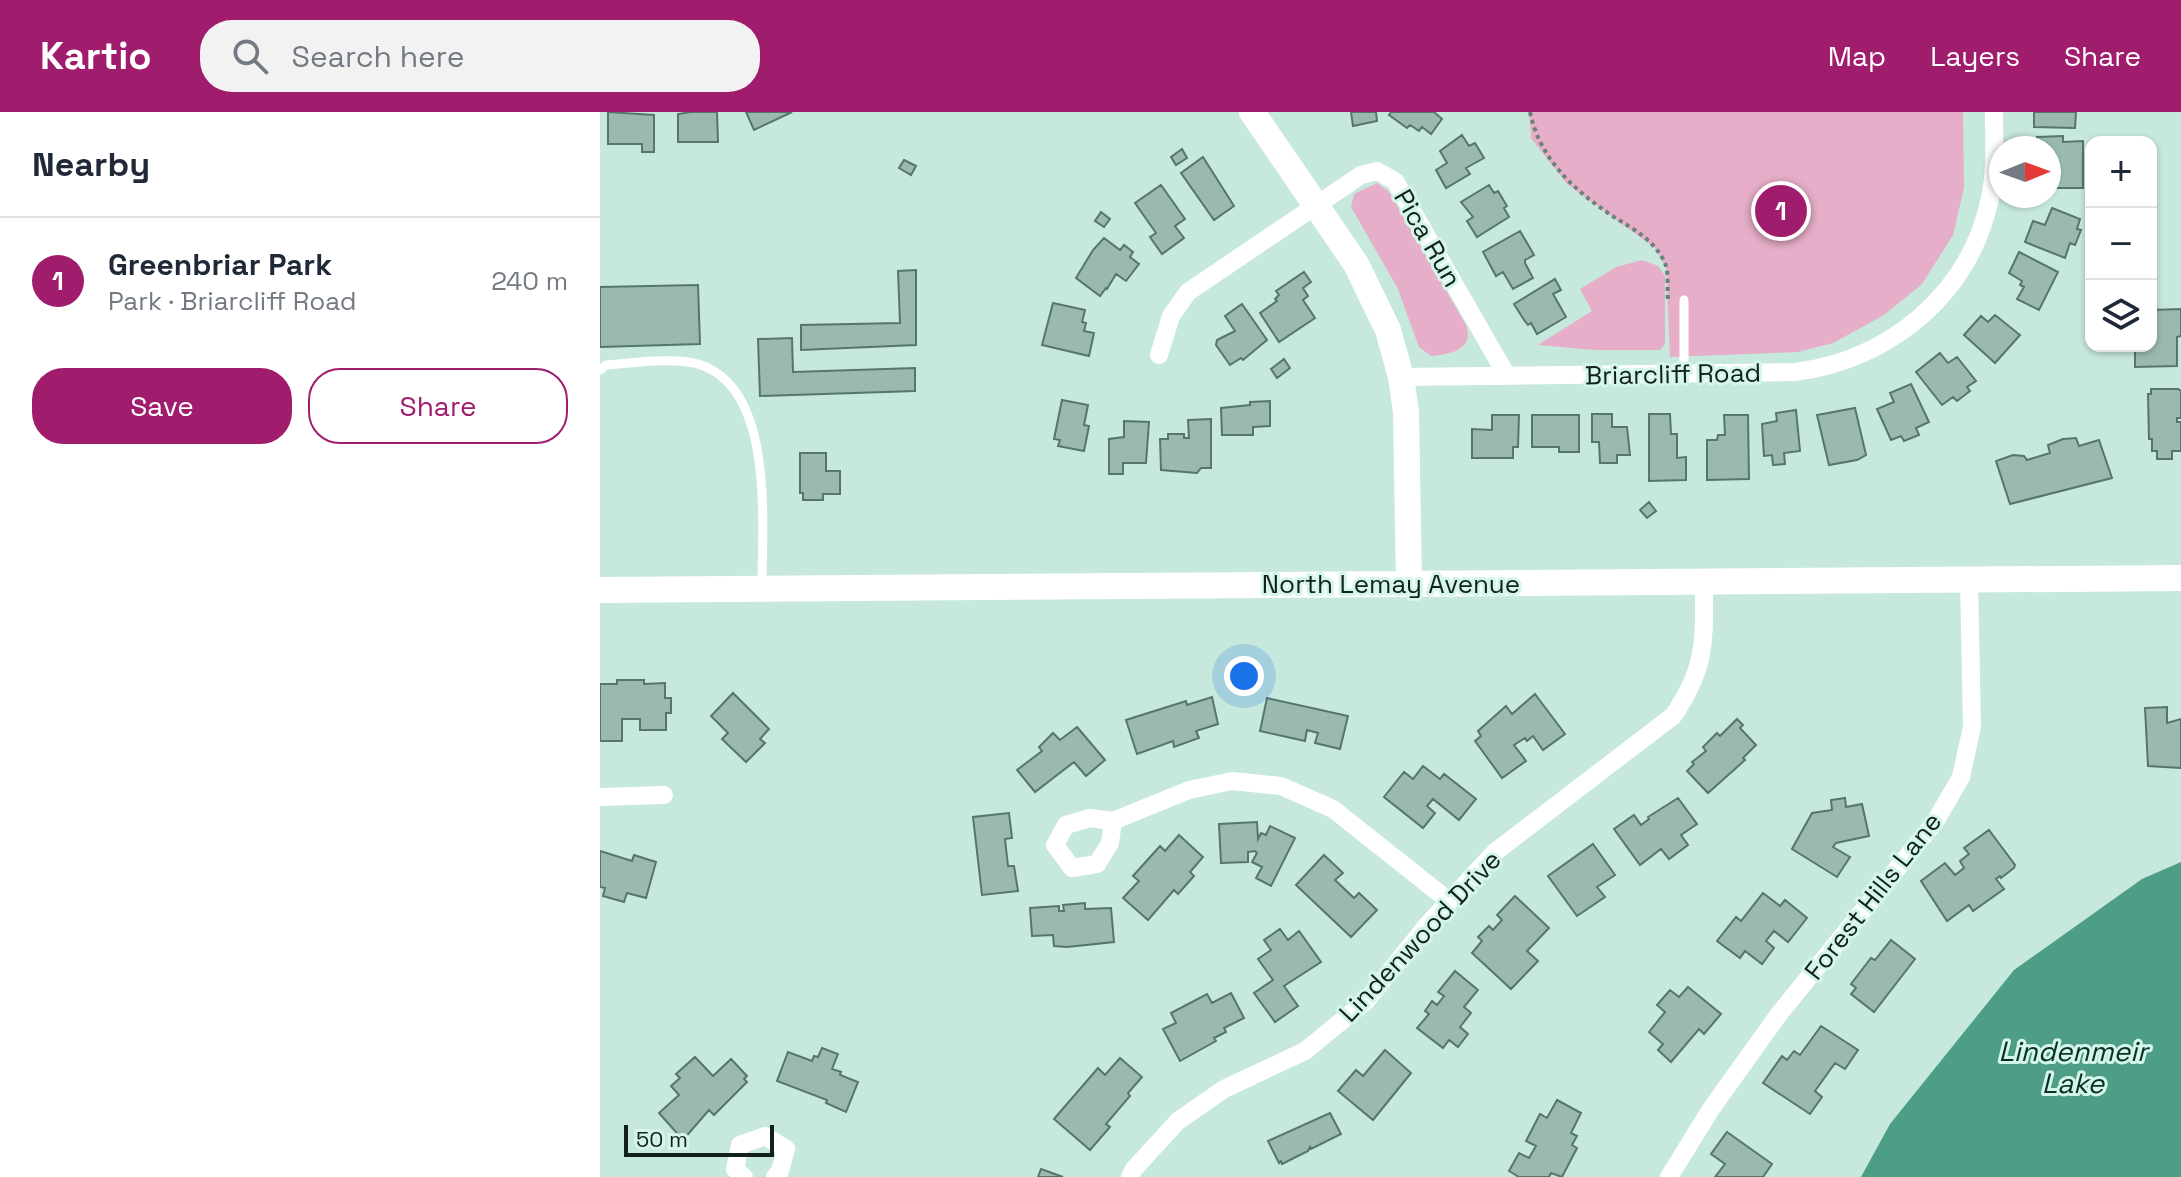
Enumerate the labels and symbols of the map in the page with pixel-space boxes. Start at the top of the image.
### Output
north arrow [1989,136,2061,208]
pin: 1 [1755,181,1807,241]
street label: Pica Run [1386,183,1470,293]
street label: Briarcliff Road [1585,355,1761,393]
street label: North Lemay Avenue [1262,567,1520,601]
your location [1224,656,1264,696]
street label: Forest Hills Lane [1797,805,1949,987]
street label: Lindenwood Drive [1332,843,1508,1029]
water label: Lindenmeir Lake [1998,1033,2151,1101]
scale bar [624,1121,774,1157]

